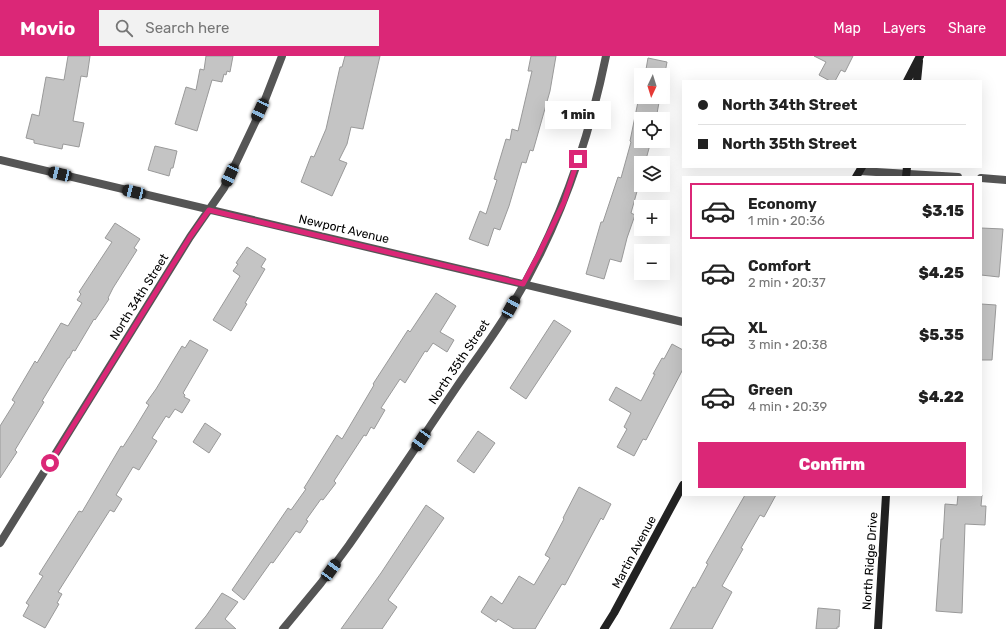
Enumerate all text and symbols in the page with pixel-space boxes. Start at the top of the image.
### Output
search box [99,10,379,46]
text: Movio [20,17,75,40]
icon: search [113,17,135,39]
text: Search here [145,19,229,37]
text: Map [834,20,861,37]
text: Layers [883,20,926,37]
text: Share [948,20,986,37]
north arrow [634,68,670,104]
map controls [634,68,670,280]
text: North 34th Street [722,96,857,114]
car [249,97,271,123]
callout: 1 min [545,101,611,129]
text: 1 min [561,107,595,122]
button: locate [634,112,670,148]
text: North 35th Street [722,135,857,153]
route end [569,150,587,168]
button: layers [634,156,670,192]
car [219,162,241,188]
car [47,165,73,183]
car [121,183,147,201]
icon: car [700,193,736,229]
text: Economy [748,195,817,213]
button: + [634,200,670,236]
text: $3.15 [922,202,964,220]
street label: Newport Avenue [297,212,391,246]
text: 1 min · 20:36 [748,213,825,228]
button: − [634,244,670,280]
street label: North 34th Street [107,251,171,343]
icon: car [700,255,736,291]
text: Comfort [748,257,811,275]
text: $4.25 [918,264,964,282]
text: 2 min · 20:37 [748,275,826,290]
car [500,294,522,320]
street label: North 35th Street [426,317,493,407]
icon: car [700,317,736,353]
text: XL [748,319,767,337]
text: $5.35 [919,326,964,344]
text: 3 min · 20:38 [748,337,828,352]
icon: car [700,379,736,415]
text: Green [748,381,793,399]
text: $4.22 [918,388,964,406]
text: 4 min · 20:39 [748,399,827,414]
car [409,427,433,453]
button: Confirm [698,442,966,488]
route start [41,454,59,472]
street label: North Ridge Drive [860,511,880,611]
street label: Martin Avenue [609,513,659,591]
car [319,557,343,583]

